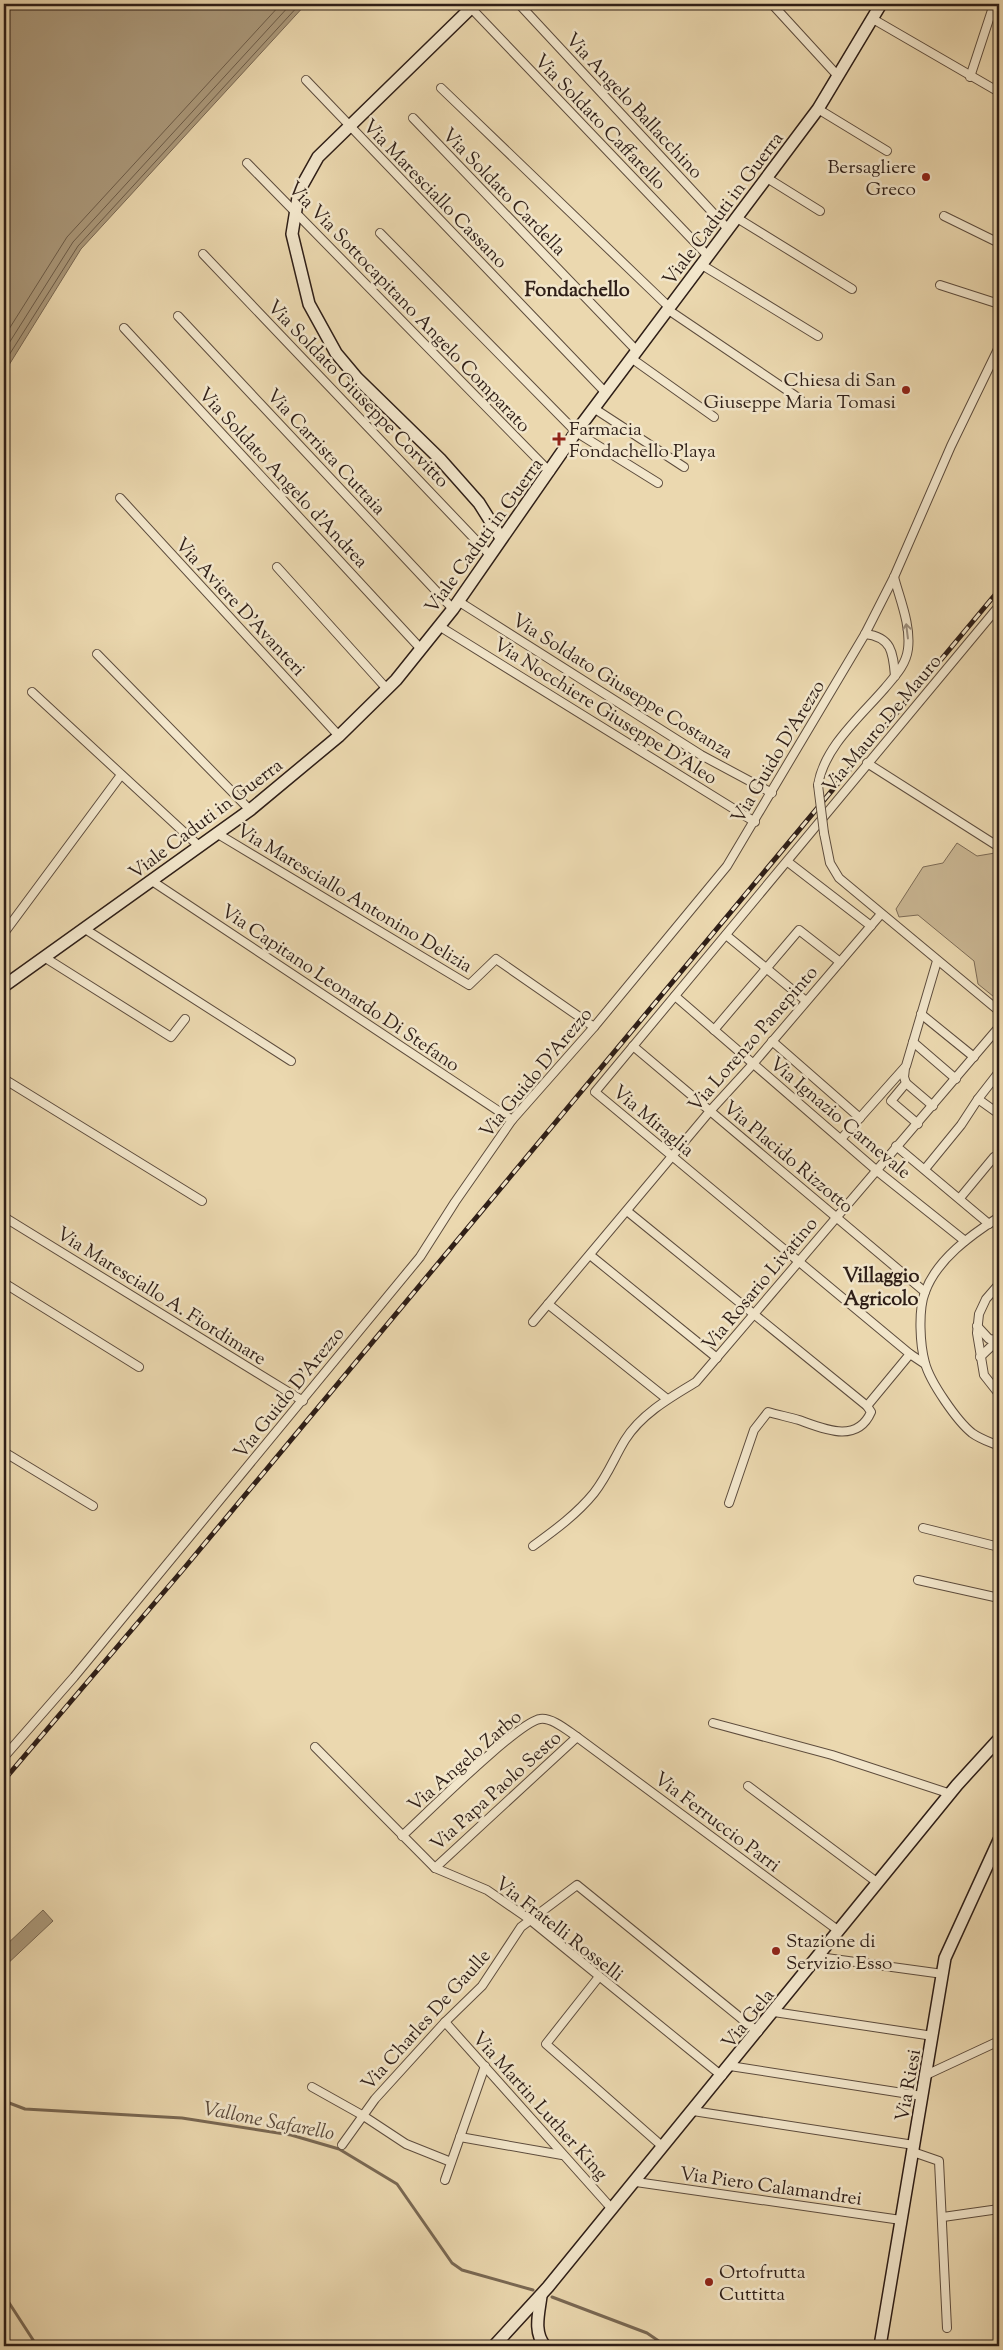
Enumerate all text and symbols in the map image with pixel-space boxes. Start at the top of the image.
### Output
street label: Via Angelo Ballacchino [558,28,708,186]
street label: Via Soldato Caffarello [527,49,671,197]
street label: Via Maresciallo Cassano [356,114,513,275]
street label: Via Soldato Cardella [435,123,572,263]
street label: Viale Caduti in Guerra [657,127,791,292]
place label: Bersagliere Greco [827,155,916,204]
marker: Bersagliere Greco [920,171,932,183]
street label: Via Via Sottocapitano Angelo Comparato [280,176,536,439]
district label: Fondachello [524,277,630,306]
street label: Via Soldato Giuseppe Corvitto [260,295,454,495]
place label: Chiesa di San Giuseppe Maria Tomasi [704,368,896,417]
street label: Via Soldato Angelo d'Andrea [191,382,374,575]
street label: Via Carrista Cuttaia [259,383,391,522]
marker: Chiesa di San Giuseppe Maria Tomasi [900,384,912,396]
place label: Farmacia Fondachello Playa [569,417,716,466]
marker: Farmacia Fondachello Playa [553,433,565,445]
street label: Viale Caduti in Guerra [419,453,551,620]
street label: Via Aviere D'Avanteri [168,532,311,683]
street label: Via Soldato Giuseppe Costanza [506,608,738,767]
one-way arrow [902,623,912,639]
street label: Via Nocchiere Giuseppe D'Aleo [487,632,722,792]
street label: Via Mauro De Mauro [817,650,949,800]
street label: Via Guido D'Arezzo [726,676,833,829]
street label: Viale Caduti in Guerra [124,753,289,887]
street label: Via Maresciallo Antonino Delizia [231,818,477,981]
street label: Via Capitano Leonardo Di Stefano [215,899,464,1079]
street label: Via Lorenzo Panepinto [683,961,825,1119]
street label: Via Guido D'Arezzo [474,1003,600,1145]
street label: Via Ignazio Carnevale [763,1051,916,1186]
street label: Via Miraglia [606,1080,699,1164]
street label: Via Placido Rizzotto [716,1095,858,1221]
street label: Via Rosario Livatino [697,1212,825,1357]
street label: Via Maresciallo A. Fiordimare [50,1221,271,1373]
district label: Villaggio Agricolo [843,1263,919,1315]
street label: Via Guido D'Arezzo [228,1322,352,1465]
street label: Via Angelo Zarbo [403,1705,529,1819]
street label: Via Papa Paolo Sesto [425,1726,568,1858]
street label: Via Ferruccio Parri [648,1766,785,1880]
street label: Via Fratelli Rosselli [488,1871,629,1989]
place label: Stazione di Servizio Esso [786,1929,892,1978]
street label: Via Charles De Gaulle [356,1944,498,2097]
marker: Stazione di Servizio Esso [770,1945,782,1957]
street label: Via Gela [716,1983,782,2056]
street label: Via Martin Luther King [465,2026,613,2187]
street label: Via Riesi [890,2047,929,2124]
water label: Vallone Safarello [200,2096,337,2149]
street label: Via Piero Calamandrei [678,2161,864,2214]
place label: Ortofrutta Cuttitta [719,2260,806,2309]
marker: Ortofrutta Cuttitta [703,2276,715,2288]

